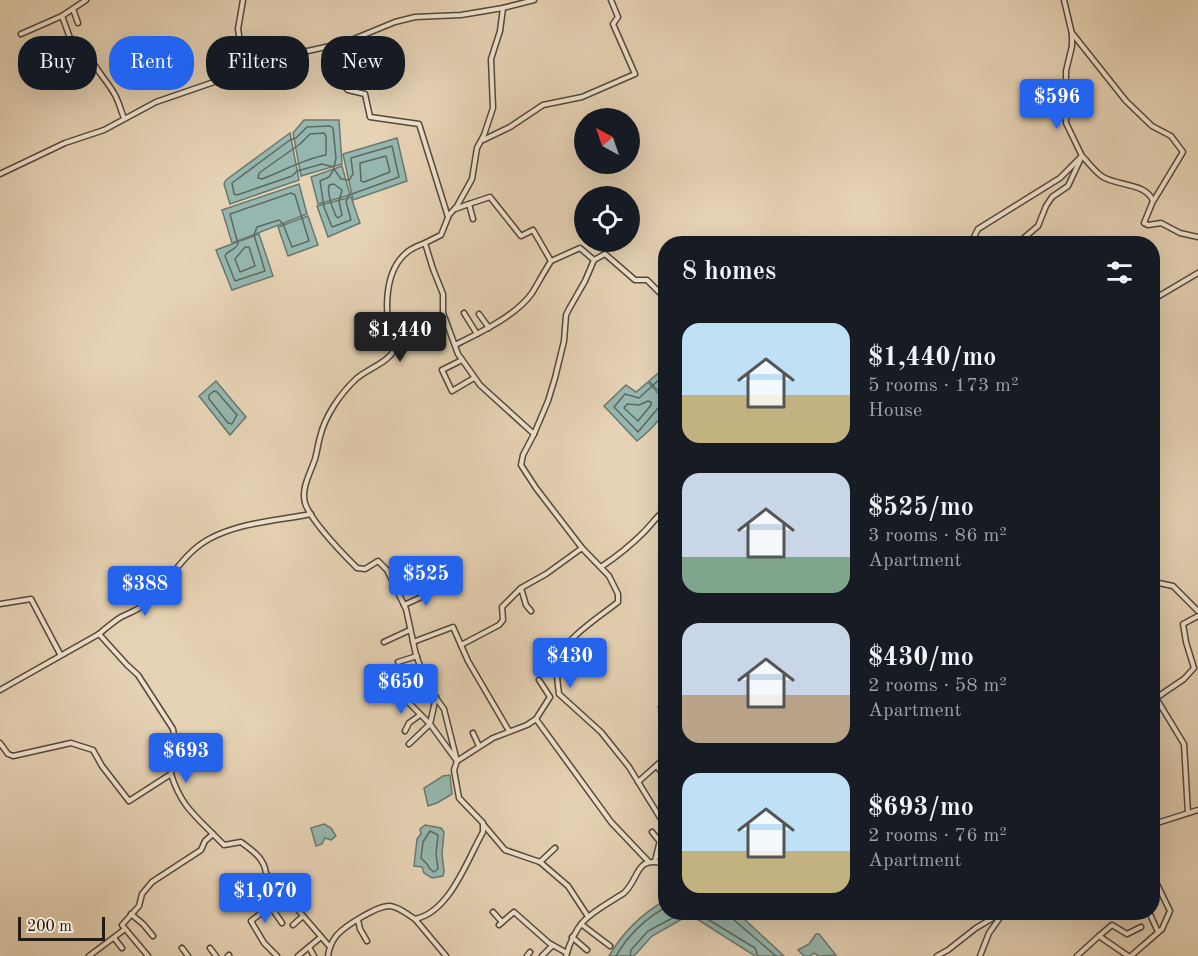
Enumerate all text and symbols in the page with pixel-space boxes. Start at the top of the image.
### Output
chip: Buy [18,36,97,90]
chip: Rent [109,36,194,90]
chip: Filters [206,36,309,90]
chip: New [321,36,405,90]
pin: $596 [1021,79,1093,130]
text: $596 [1034,88,1080,108]
north arrow [574,108,640,174]
map controls [574,108,640,252]
button: locate [574,186,640,252]
icon: filters [1103,256,1136,289]
text: 8 homes [682,259,776,285]
pin: $1,440 [351,312,449,363]
text: $1,440 [368,321,432,341]
text: $1,440/mo [868,345,996,371]
icon: home [730,347,802,419]
text: 5 rooms · 173 m² [868,376,1018,396]
text: House [868,401,922,421]
text: $525/mo [868,495,974,521]
icon: home [730,497,802,569]
text: 3 rooms · 86 m² [868,526,1007,546]
text: Apartment [868,551,962,571]
pin: $525 [390,556,462,607]
text: $525 [403,565,449,585]
pin: $388 [109,566,181,617]
text: $388 [122,575,168,595]
pin: $430 [534,638,606,689]
text: $430/mo [868,645,974,671]
text: $430 [547,647,593,667]
icon: home [730,647,802,719]
pin: $650 [365,664,437,715]
text: $650 [378,673,424,693]
text: 2 rooms · 58 m² [868,676,1007,696]
text: Apartment [868,701,962,721]
pin: $693 [150,733,222,784]
text: $693 [163,742,209,762]
text: $693/mo [868,795,974,821]
icon: home [730,797,802,869]
text: 2 rooms · 76 m² [868,826,1007,846]
text: Apartment [868,851,962,871]
pin: $1,070 [216,873,314,924]
text: $1,070 [233,882,297,902]
scale bar [18,914,105,942]
text: 200 m [27,919,72,935]

